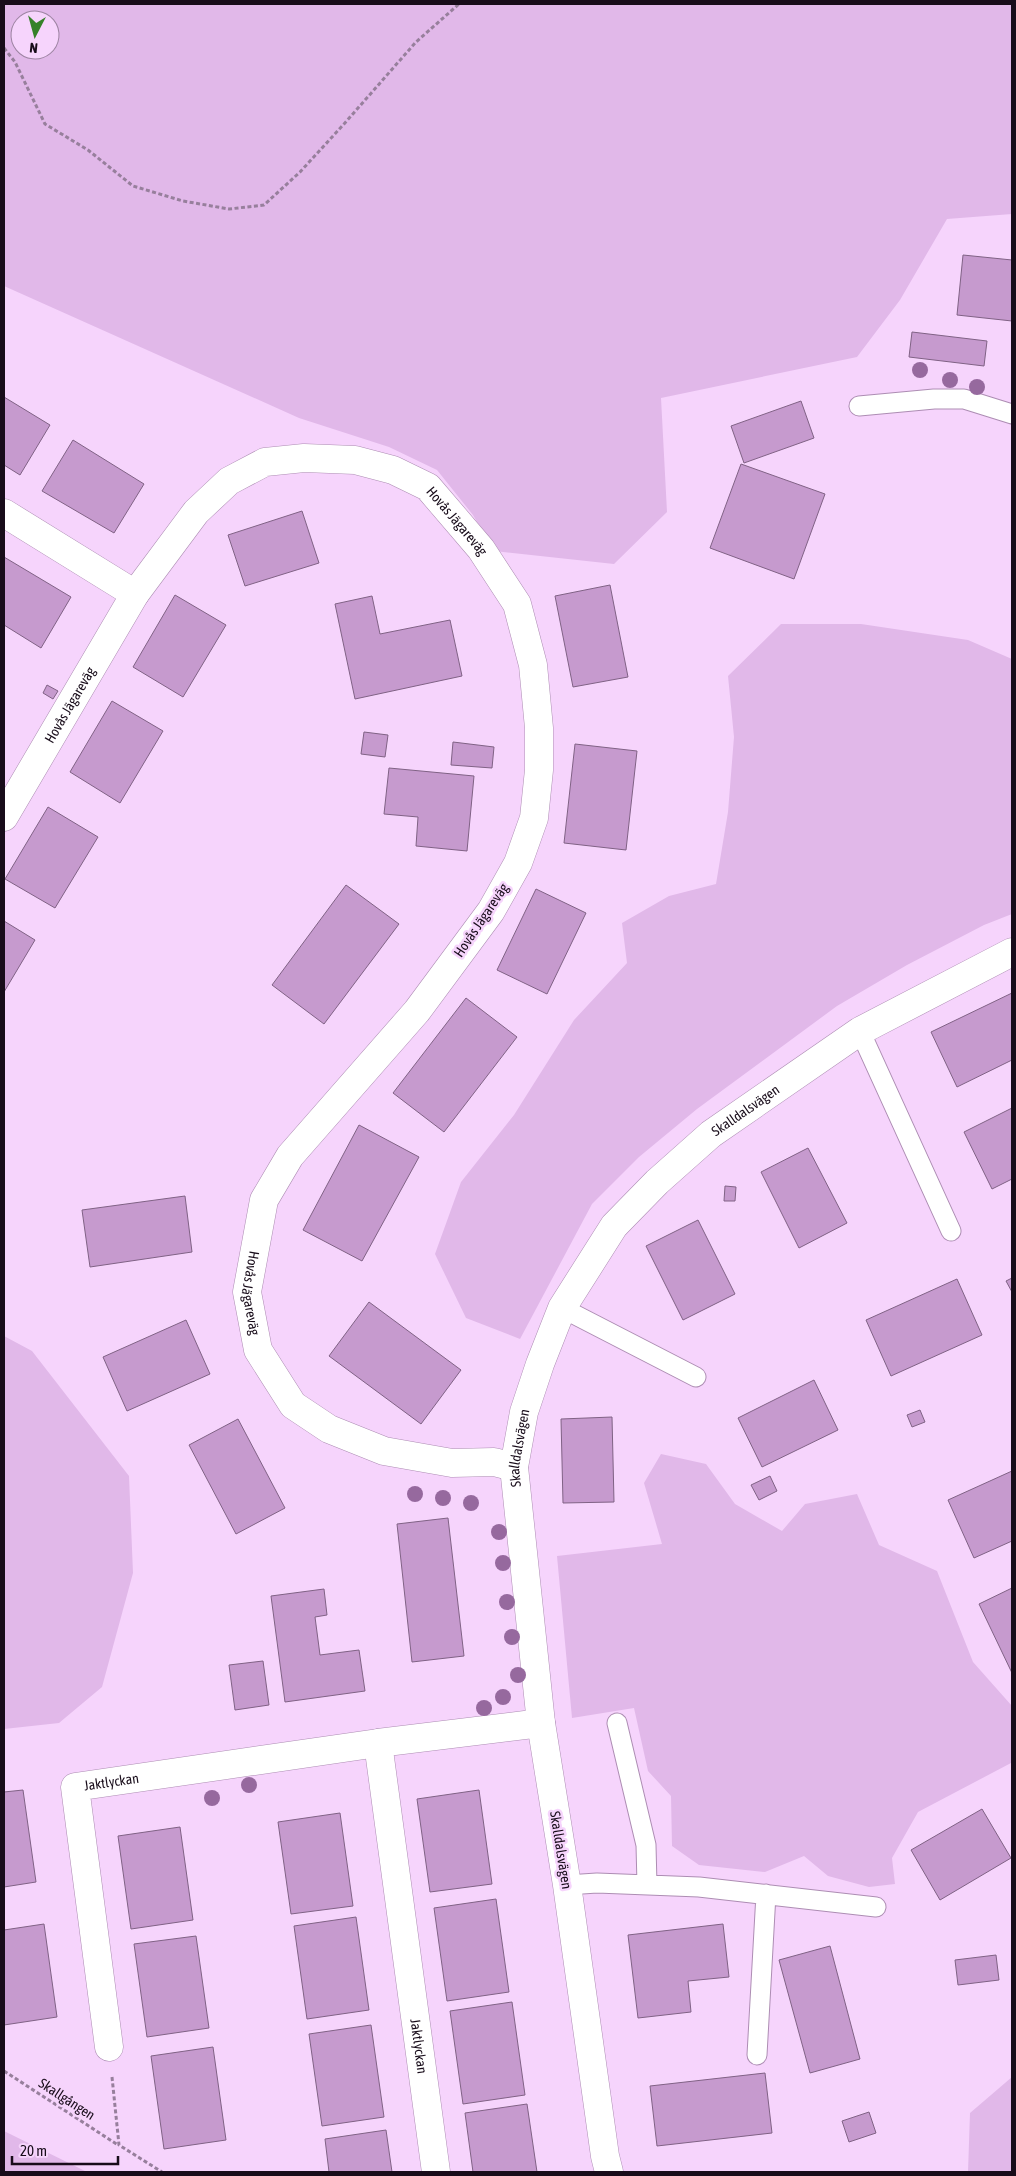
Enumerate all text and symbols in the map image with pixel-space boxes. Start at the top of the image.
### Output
north arrow [10,10,60,60]
text: N [29,40,39,56]
street label: Hovås Jägareväg [423,483,491,558]
street label: Hovås Jägareväg [41,664,98,746]
street label: Hovås Jägareväg [451,880,511,960]
street label: Skalldalsvägen [708,1081,782,1139]
street label: Hovås Jägareväg [239,1250,263,1337]
street label: Skalldalsvägen [506,1408,532,1488]
street label: Jaktlyckan [83,1770,140,1794]
street label: Skalldalsvägen [547,1810,575,1890]
street label: Jaktlyckan [407,2018,431,2075]
street label: Skallgången [36,2075,98,2123]
scale bar [12,2134,119,2166]
text: 20 m [20,2142,47,2159]

